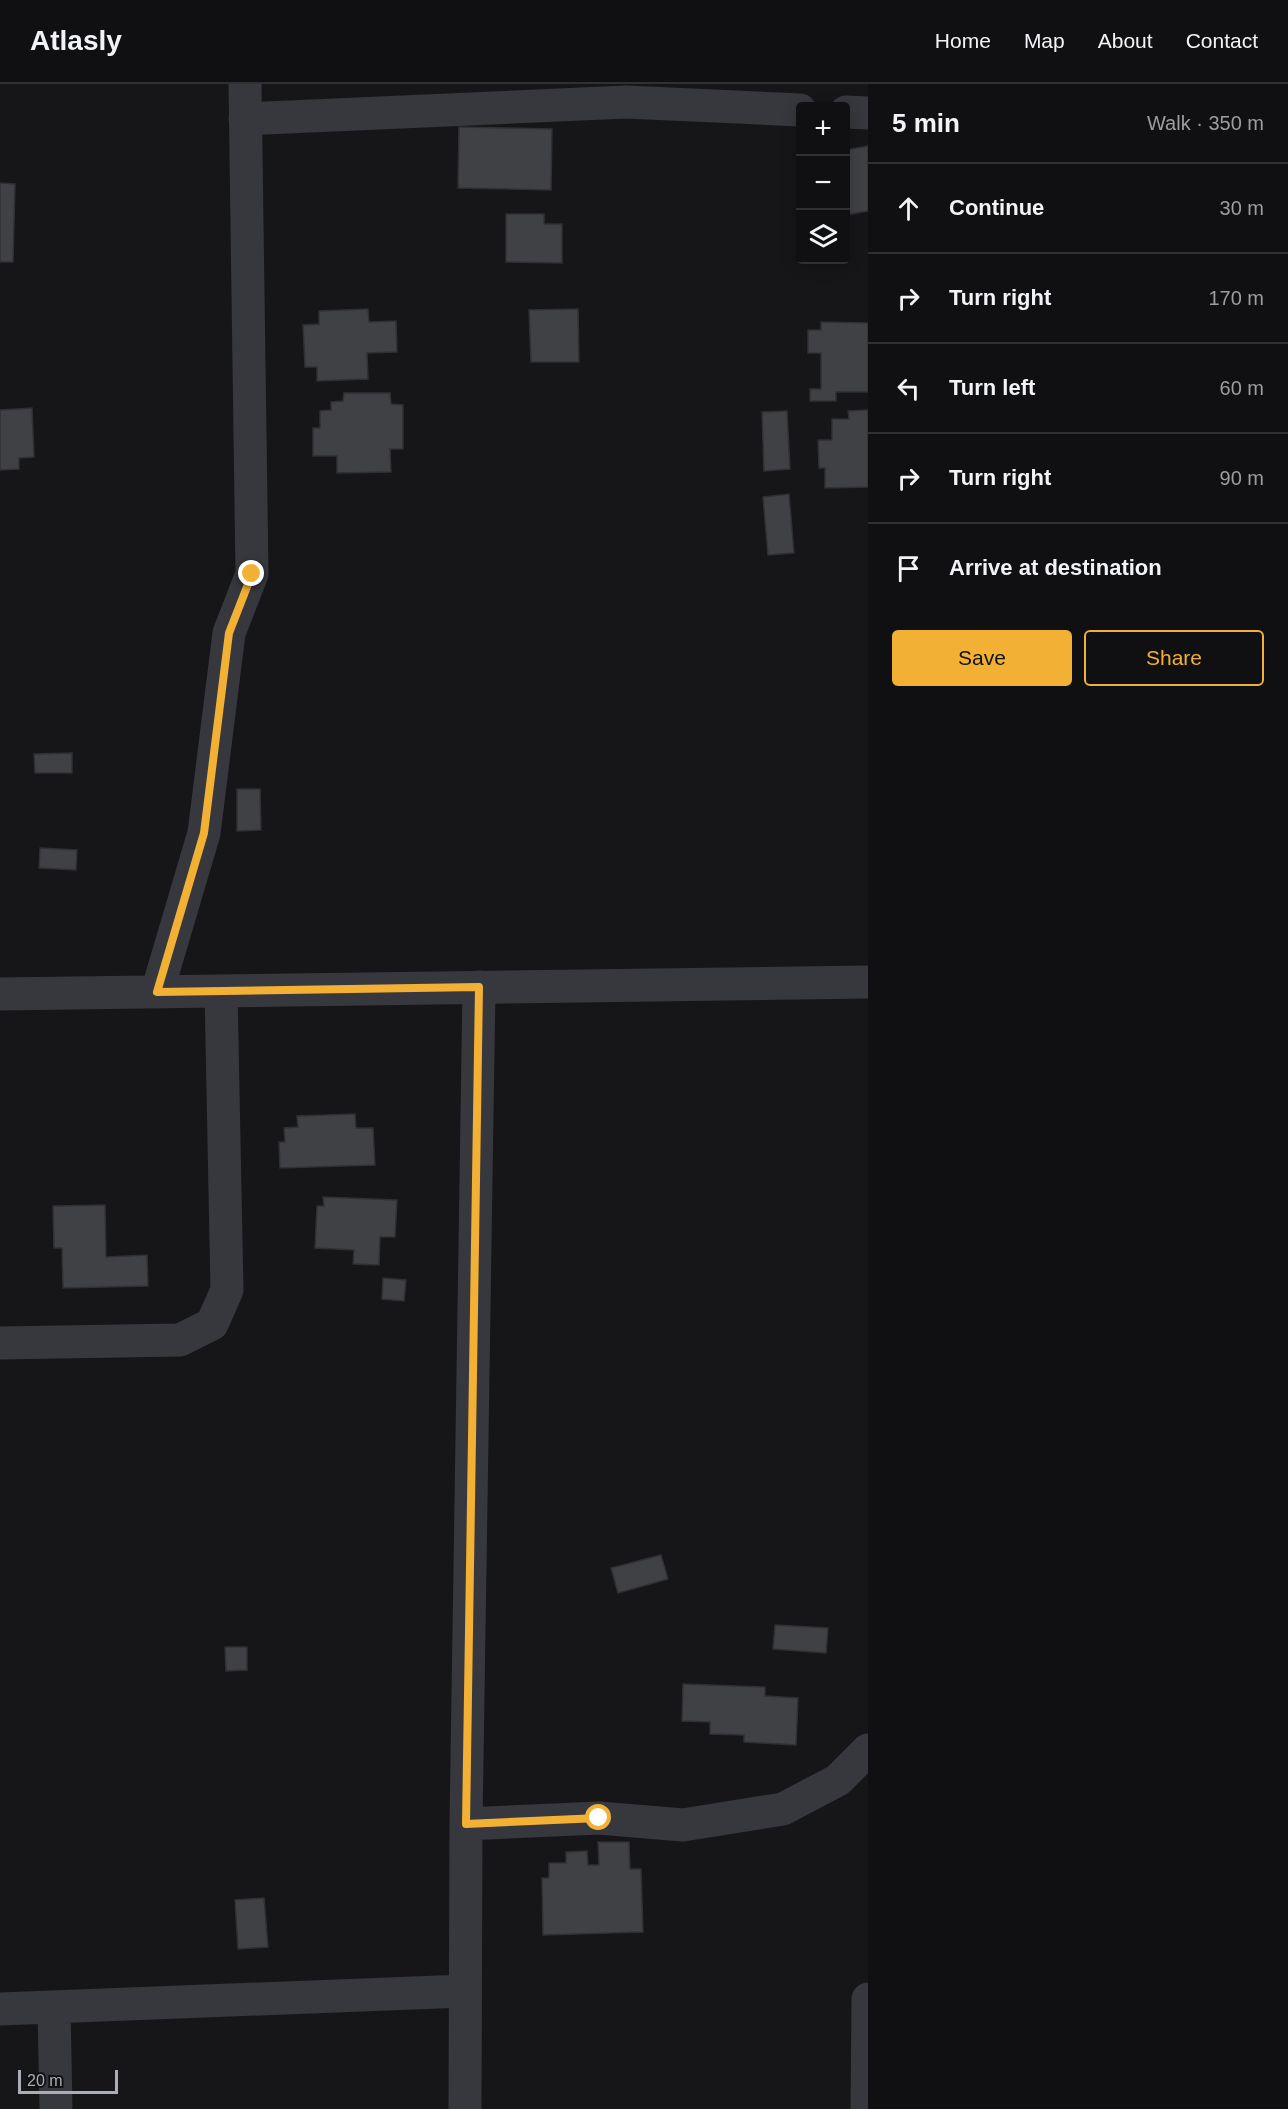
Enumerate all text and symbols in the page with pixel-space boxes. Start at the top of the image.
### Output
text: Atlasly [30,25,122,56]
text: Home [935,29,991,52]
text: Map [1024,29,1065,52]
text: About [1098,29,1153,52]
text: Contact [1186,29,1258,52]
map controls [796,102,850,264]
button: + [796,102,850,156]
text: 5 min [892,108,960,138]
text: Walk · 350 m [1147,112,1264,134]
button: − [796,156,850,210]
icon: ahead [892,192,925,225]
text: Continue [949,195,1044,220]
text: 30 m [1220,197,1264,219]
button: layers [796,210,850,264]
icon: right [892,282,925,315]
text: Turn right [949,285,1051,310]
text: 170 m [1208,287,1264,309]
icon: left [892,372,925,405]
text: Turn left [949,375,1035,400]
text: 60 m [1220,377,1264,399]
icon: right [892,462,925,495]
text: Turn right [949,465,1051,490]
text: 90 m [1220,467,1264,489]
icon: arrive [892,552,925,585]
text: Arrive at destination [949,555,1162,580]
route end [238,560,264,586]
button: Save [892,630,1072,686]
button: Share [1084,630,1264,686]
route start [585,1804,611,1830]
scale bar [18,2067,118,2094]
text: 20 m [27,2072,63,2089]

